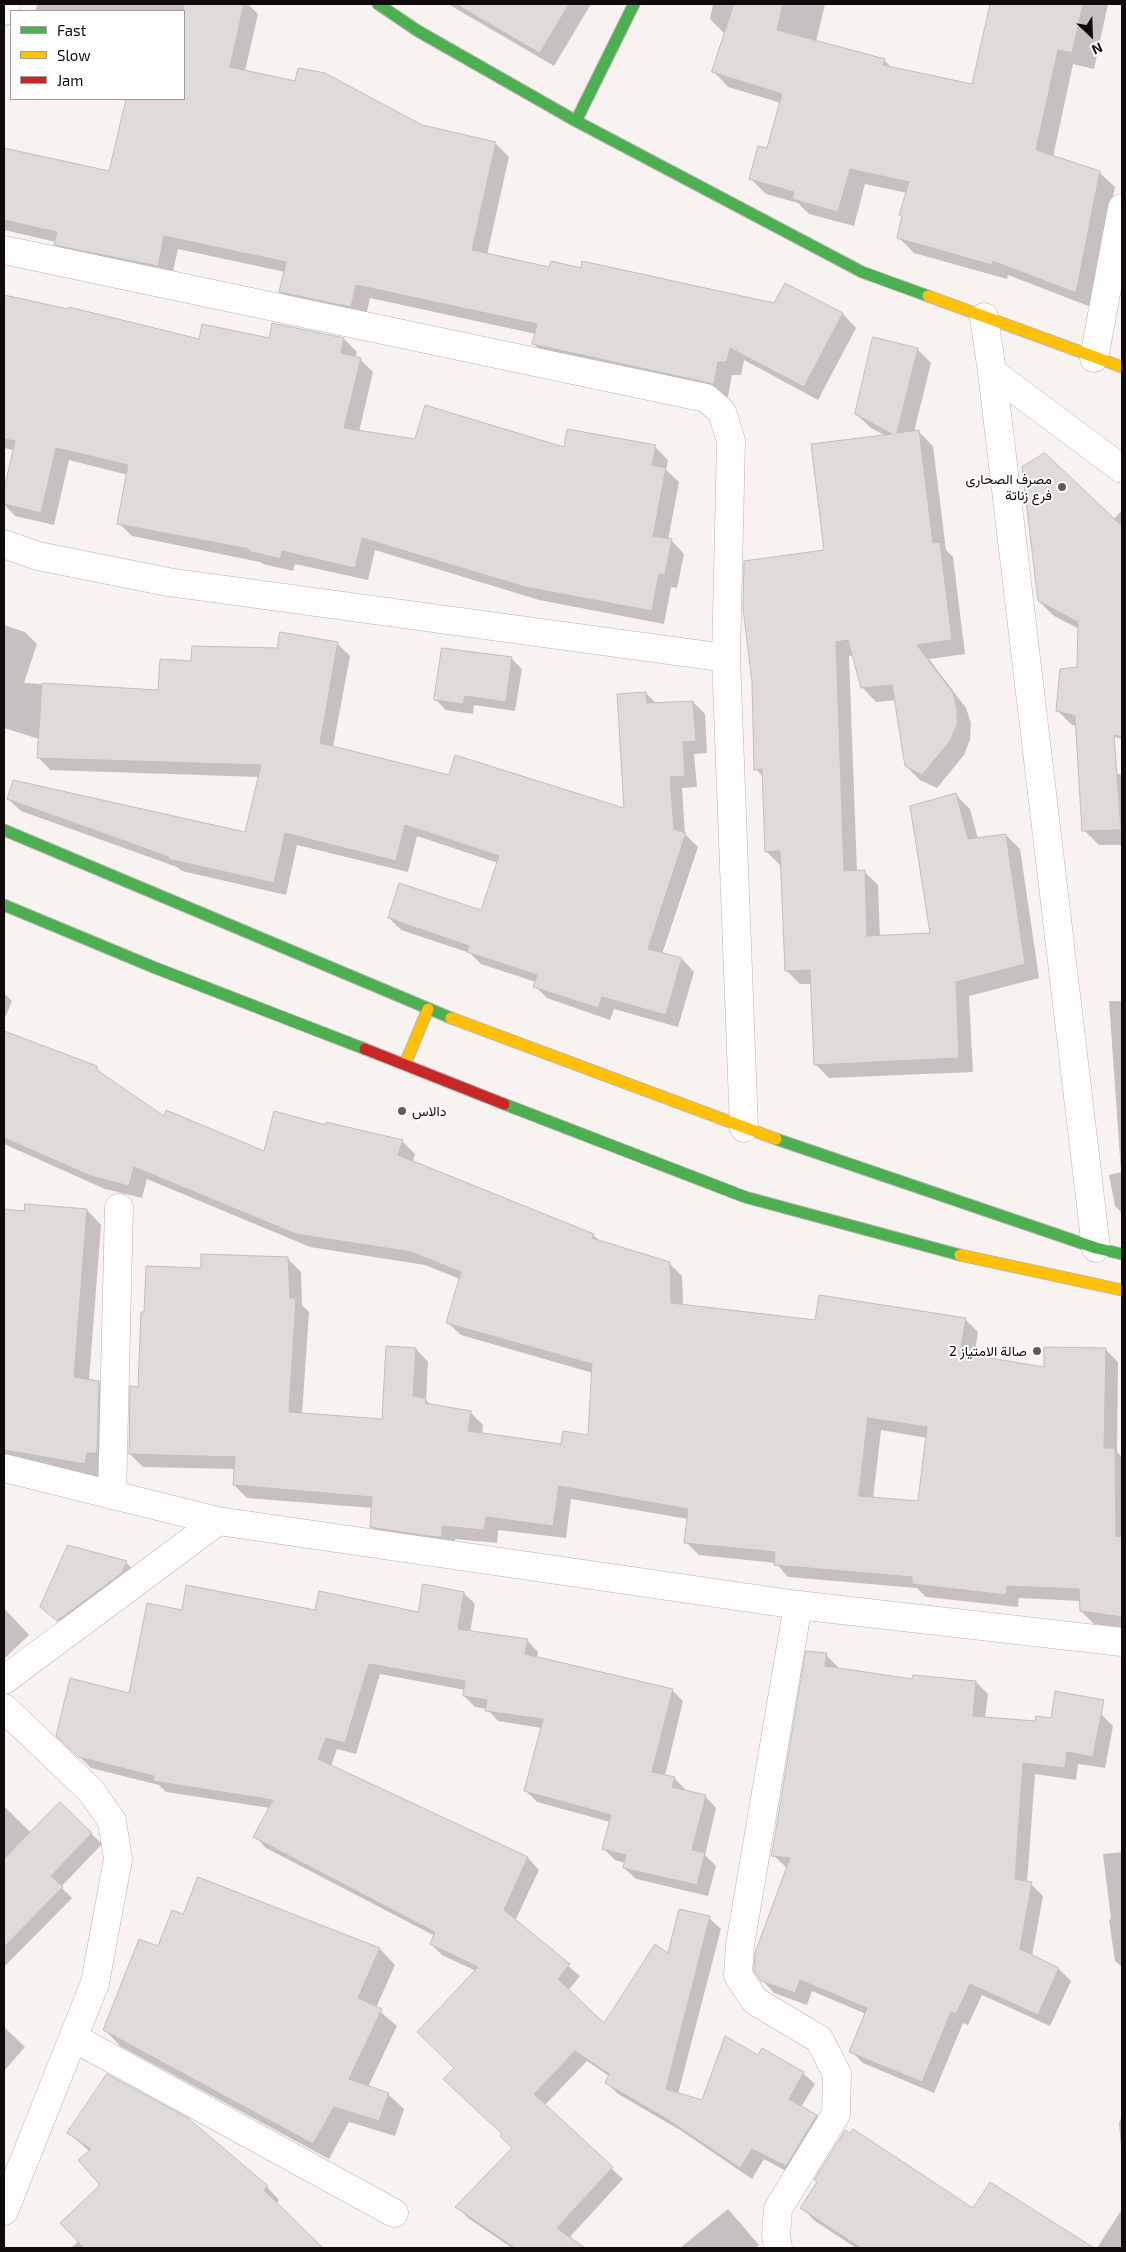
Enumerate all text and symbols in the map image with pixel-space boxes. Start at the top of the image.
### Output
legend [10,10,185,100]
north arrow [1066,10,1116,60]
text: Fast [57,21,86,39]
text: N [1089,39,1105,59]
text: Slow [57,46,91,64]
text: Jam [57,71,83,89]
place label: مصرف الصحارى فرع زناتة [966,471,1052,504]
marker: مصرف الصحارى فرع زناتة [1056,481,1068,493]
place label: دالاس [412,1103,446,1119]
marker: دالاس [396,1105,408,1117]
place label: صالة الامتياز 2 [949,1343,1027,1359]
marker: صالة الامتياز 2 [1031,1345,1043,1357]

